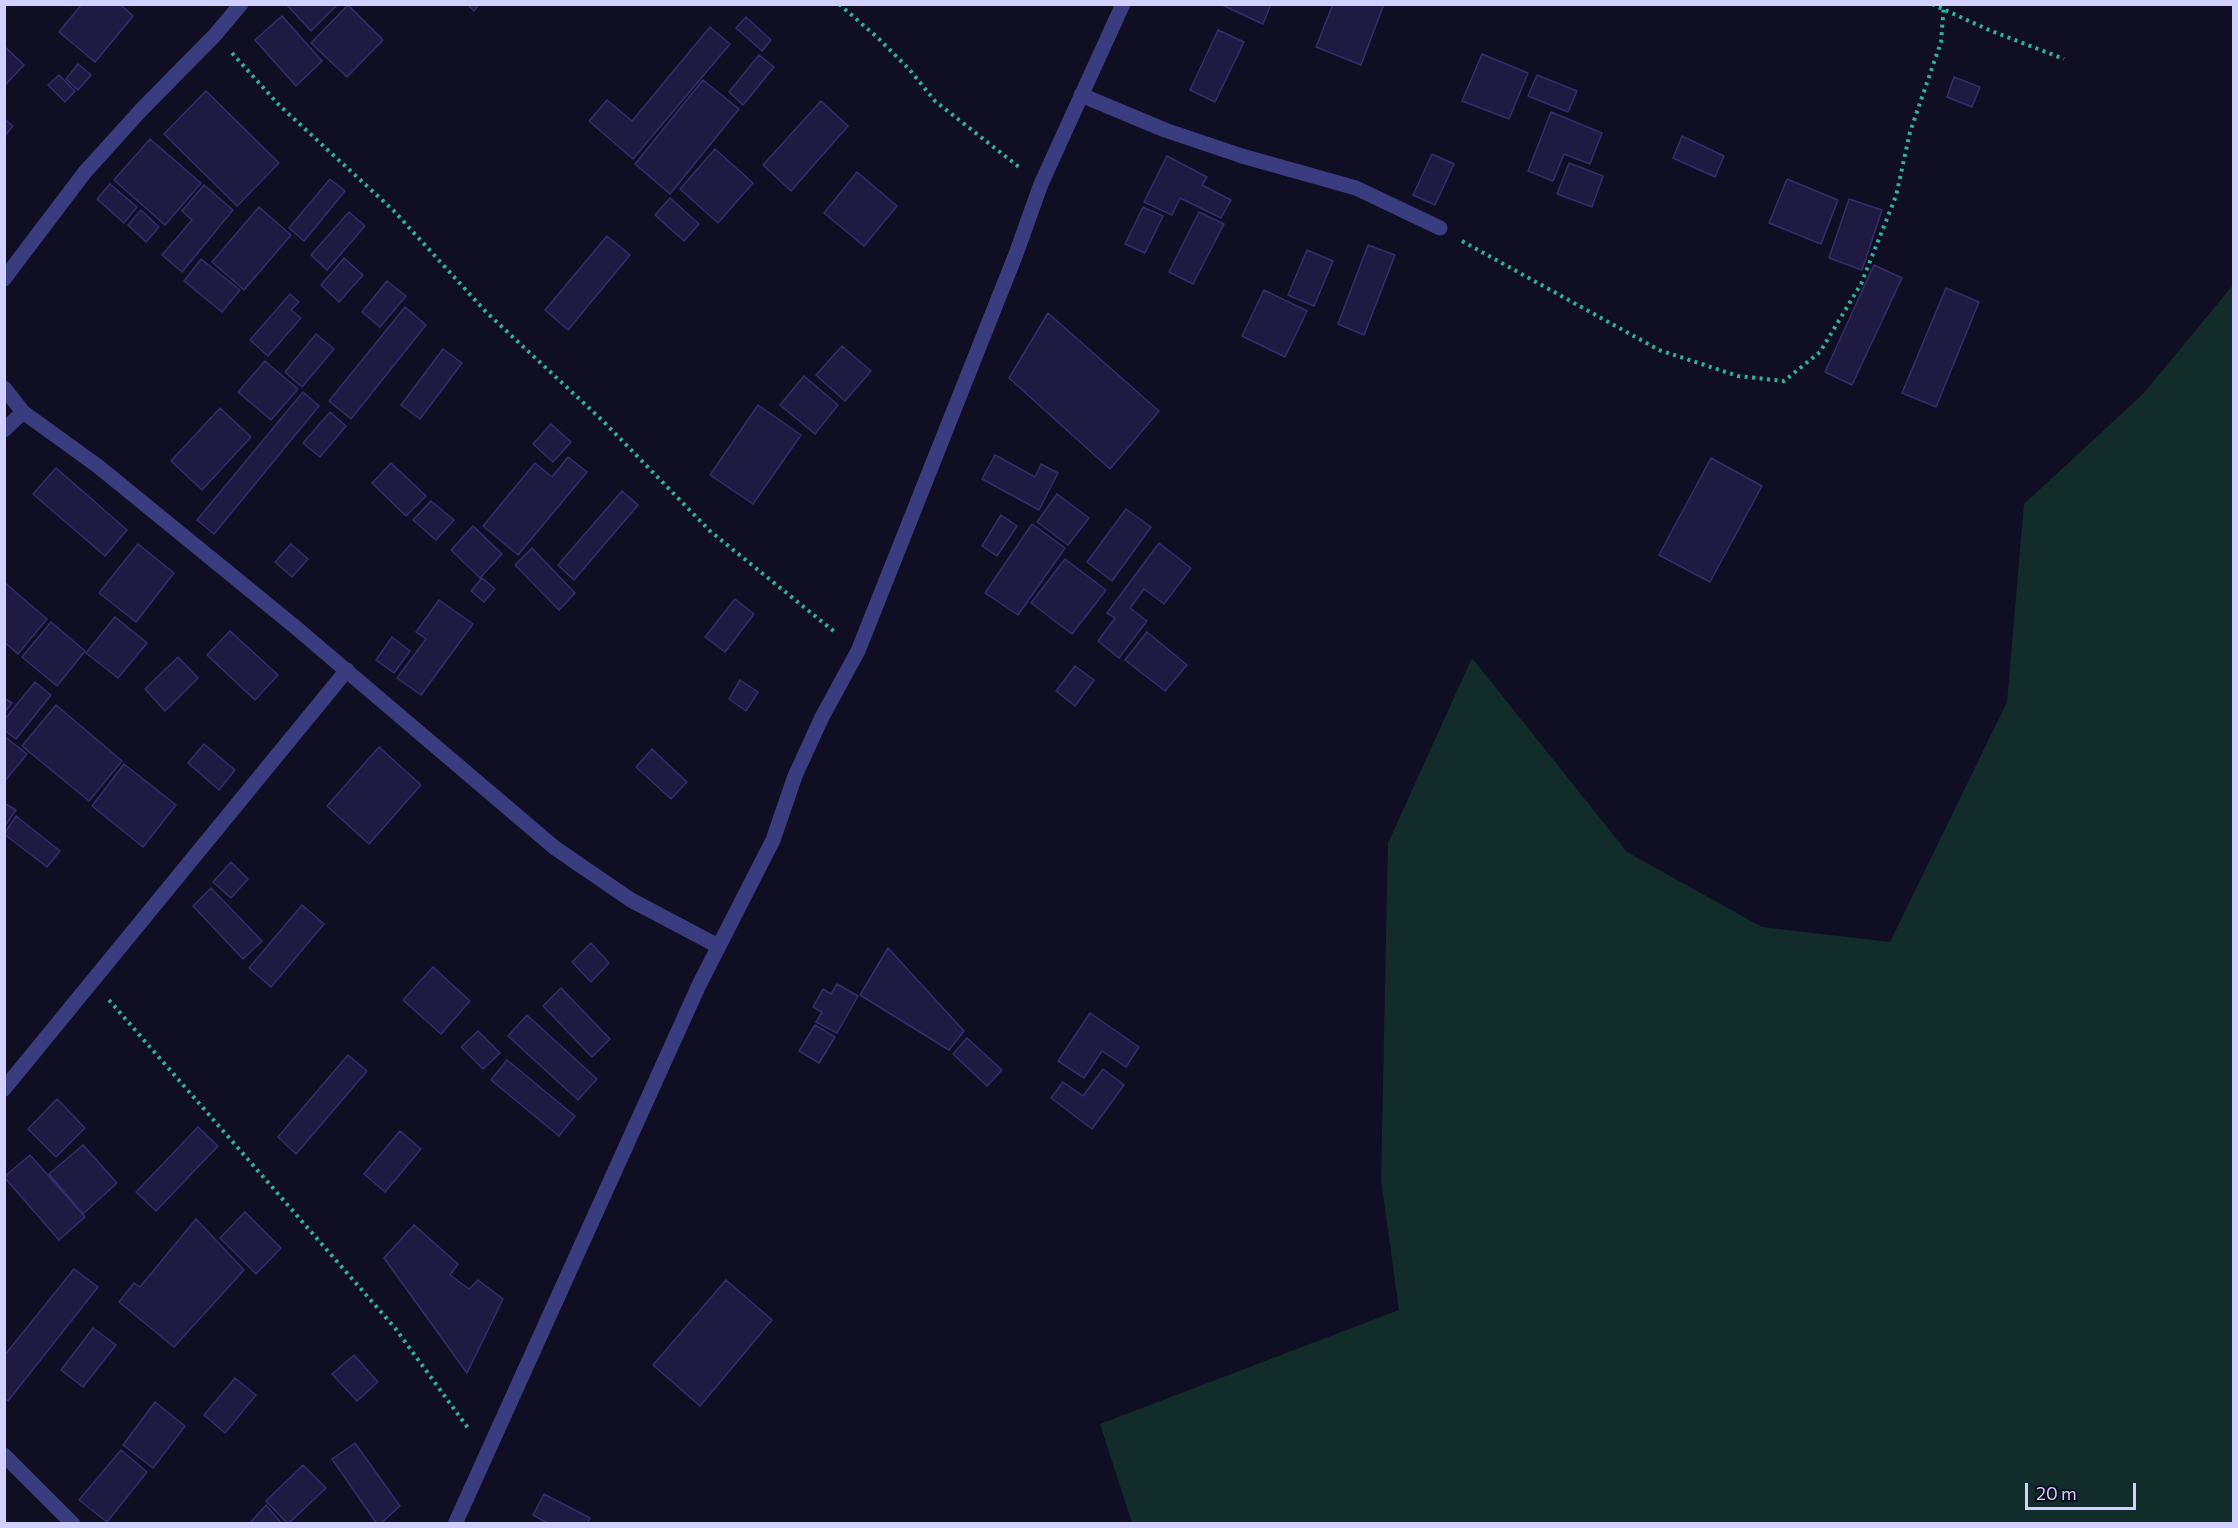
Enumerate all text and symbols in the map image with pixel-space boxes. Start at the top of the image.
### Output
scale bar [2028,1471,2139,1509]
text: 20 m [2036,1482,2077,1504]

